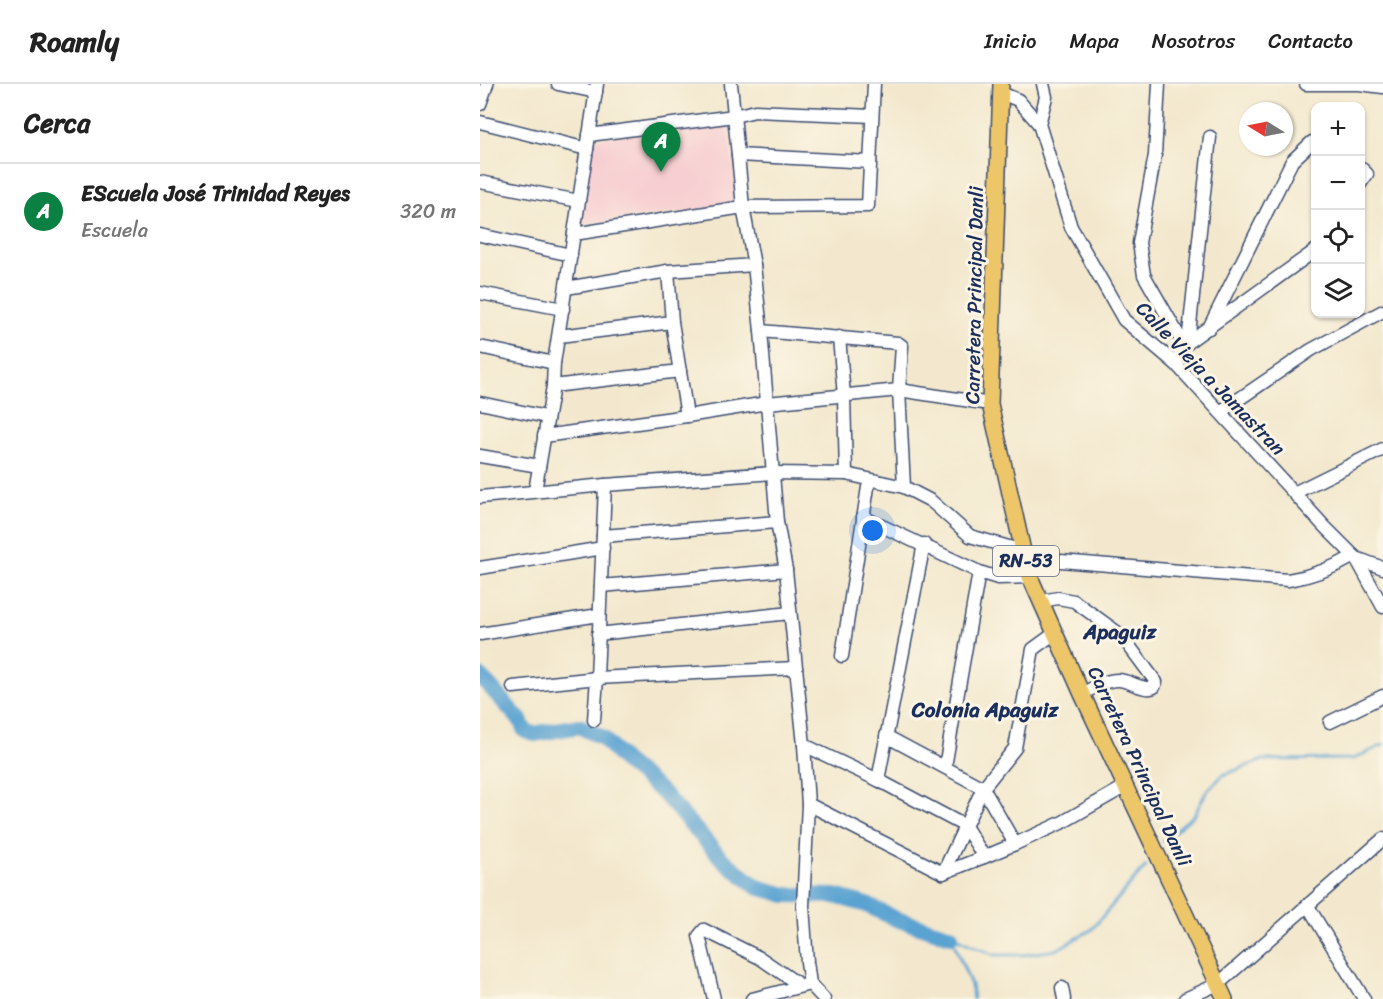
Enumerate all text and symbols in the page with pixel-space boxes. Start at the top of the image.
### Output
text: Roamly [30,17,119,66]
text: Inicio [984,22,1036,60]
text: Mapa [1069,22,1119,60]
text: Nosotros [1152,22,1235,60]
text: Contacto [1268,22,1353,60]
text: Cerca [24,100,90,146]
north arrow [1239,102,1293,156]
map controls [1311,102,1365,318]
button: + [1311,102,1365,156]
pin: A [642,122,681,172]
button: − [1311,156,1365,210]
text: EScuela José Trinidad Reyes [81,174,350,213]
street label: Carretera Principal Danli [955,185,994,404]
text: A [37,194,50,229]
text: 320 m [400,194,456,229]
button: locate [1311,210,1365,264]
text: Escuela [81,213,148,248]
button: layers [1311,264,1365,318]
street label: Calle Vieja a Jamastran [1127,293,1294,464]
your location [858,516,887,545]
road number: RN-53 [993,546,1059,576]
district label: Apaguiz [1082,613,1158,651]
street label: Carretera Principal Danli [1078,660,1202,873]
district label: Colonia Apaguiz [911,691,1059,729]

